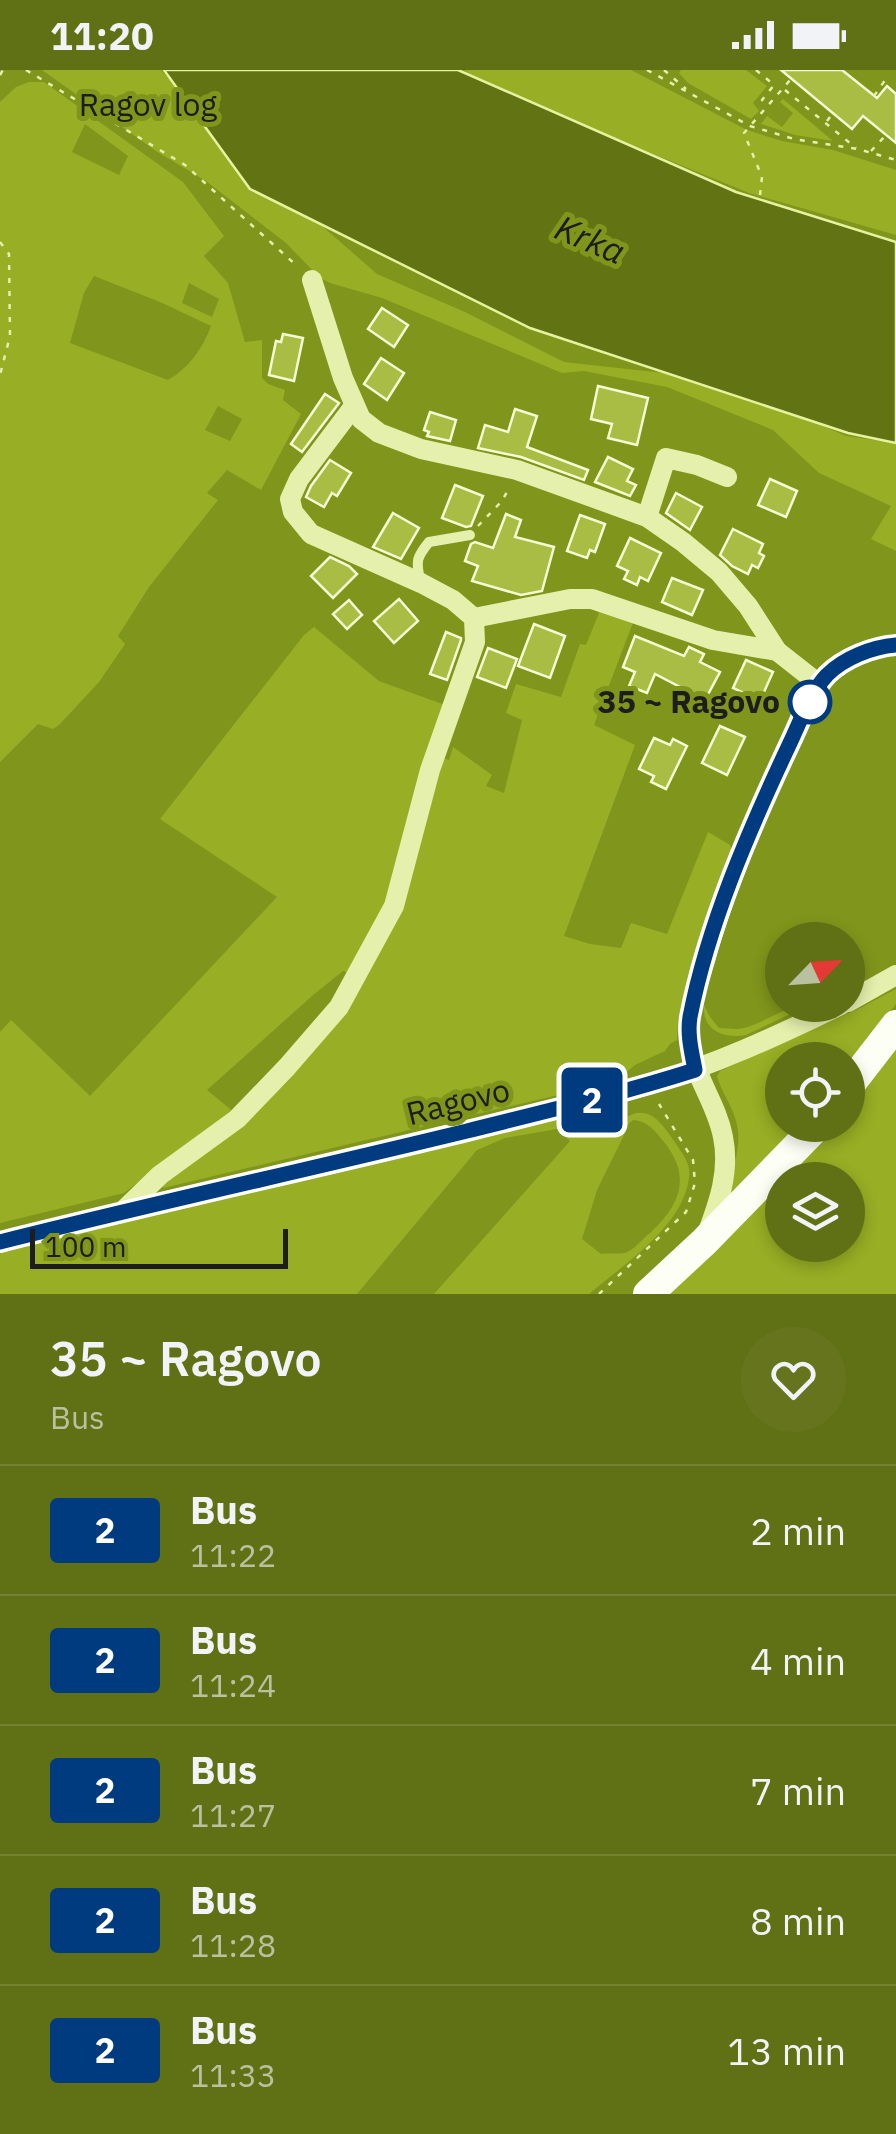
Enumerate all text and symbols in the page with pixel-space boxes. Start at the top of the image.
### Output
text: 11:20 [50,11,154,60]
park label: Ragov log [79,83,217,125]
water label: Krka [548,204,632,274]
place label: 35 ~ Ragovo [598,680,780,722]
marker: 35 ~ Ragovo [789,681,831,723]
north arrow [765,922,865,1022]
map controls [765,922,865,1262]
button: locate [765,1042,865,1142]
street label: Ragovo [402,1068,514,1134]
line badge: 2 [560,1068,624,1132]
text: 2 [581,1077,603,1123]
button: layers [765,1162,865,1262]
scale bar [30,1224,288,1268]
text: 100 m [45,1228,126,1265]
text: 35 ~ Ragovo [50,1327,322,1389]
button: heart [741,1327,846,1432]
text: Bus [50,1396,105,1438]
text: Bus [190,1485,257,1534]
text: 2 min [750,1506,846,1555]
text: 2 [94,1507,116,1553]
text: 11:22 [190,1534,276,1576]
text: Bus [190,1615,257,1664]
text: 4 min [750,1636,846,1685]
text: 2 [94,1637,116,1683]
text: 11:24 [190,1664,276,1706]
text: Bus [190,1745,257,1794]
text: 7 min [750,1766,846,1815]
text: 2 [94,1767,116,1813]
text: 11:27 [190,1794,276,1836]
text: Bus [190,1875,257,1924]
text: 8 min [750,1896,846,1945]
text: 2 [94,1897,116,1943]
text: 11:28 [190,1924,276,1966]
text: Bus [190,2005,257,2054]
text: 13 min [727,2026,846,2075]
text: 2 [94,2027,116,2073]
text: 11:33 [190,2054,276,2096]

